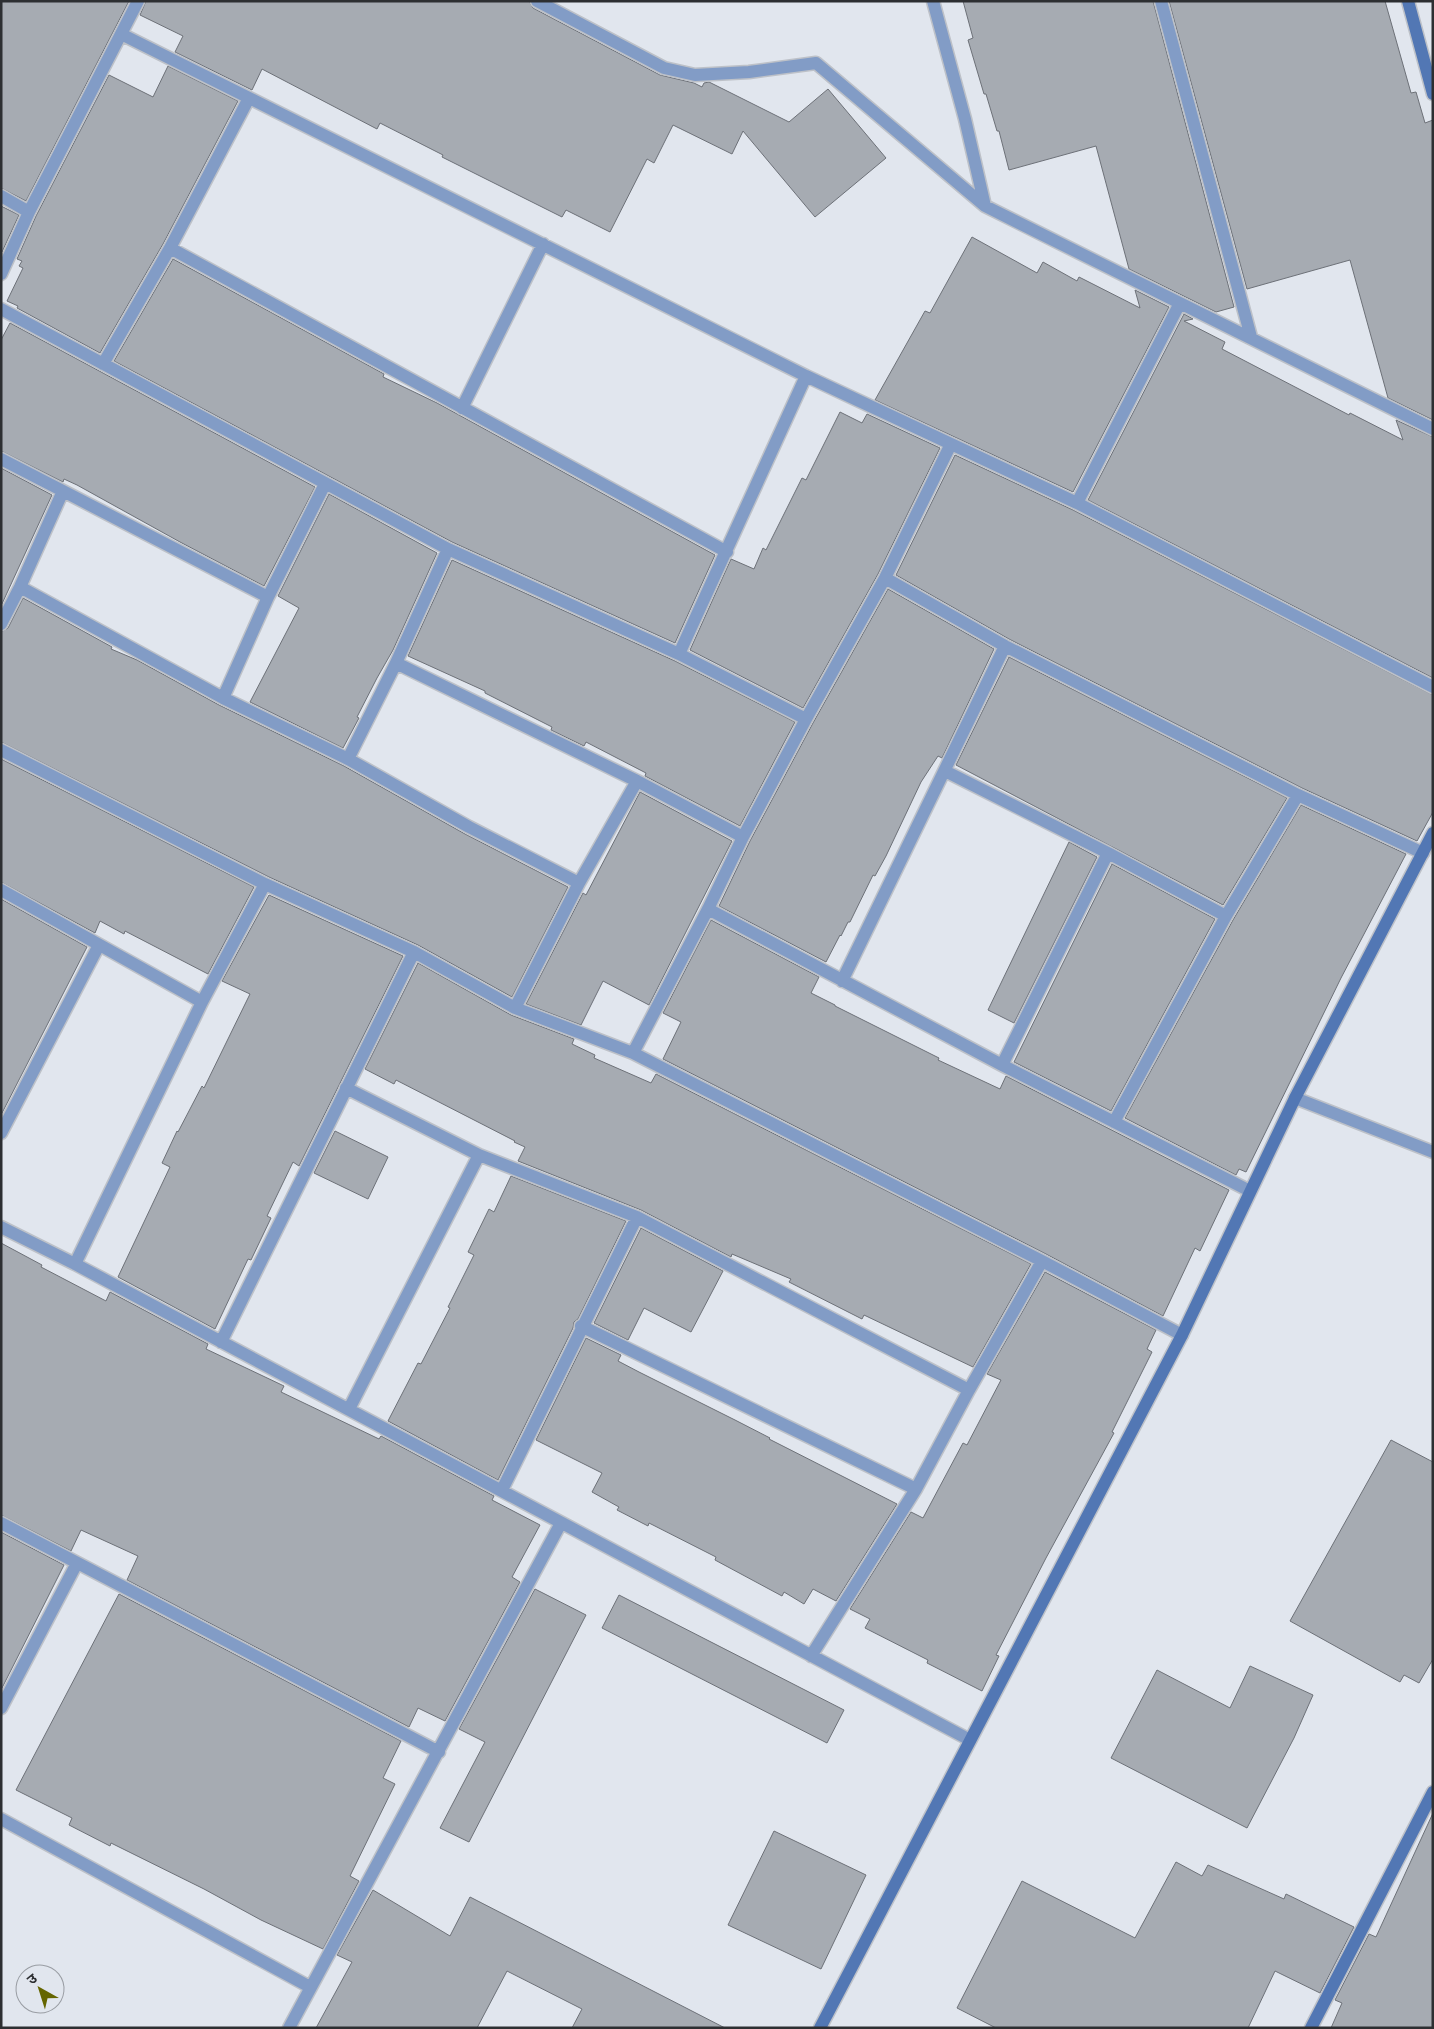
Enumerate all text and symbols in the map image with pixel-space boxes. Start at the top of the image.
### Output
north arrow [15,1964,65,2014]
text: उ [24,1970,41,1988]

